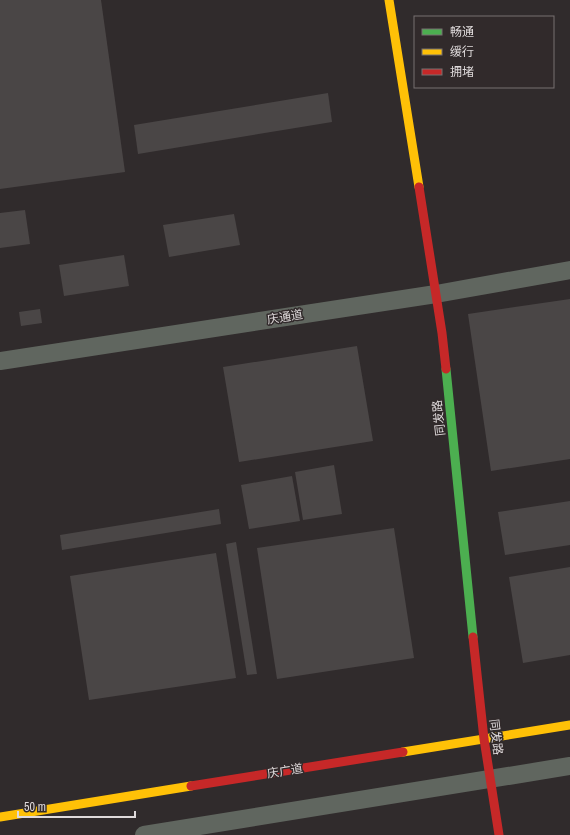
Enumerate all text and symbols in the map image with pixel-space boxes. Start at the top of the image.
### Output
legend [414,16,554,88]
text: 畅通 [450,24,474,40]
text: 缓行 [450,44,474,60]
text: 拥堵 [450,64,474,80]
street label: 庆通道 [266,306,304,328]
street label: 同发路 [429,399,449,437]
street label: 同发路 [486,718,506,756]
street label: 庆广道 [266,760,304,782]
scale bar [18,793,135,819]
text: 50 m [24,799,46,815]

